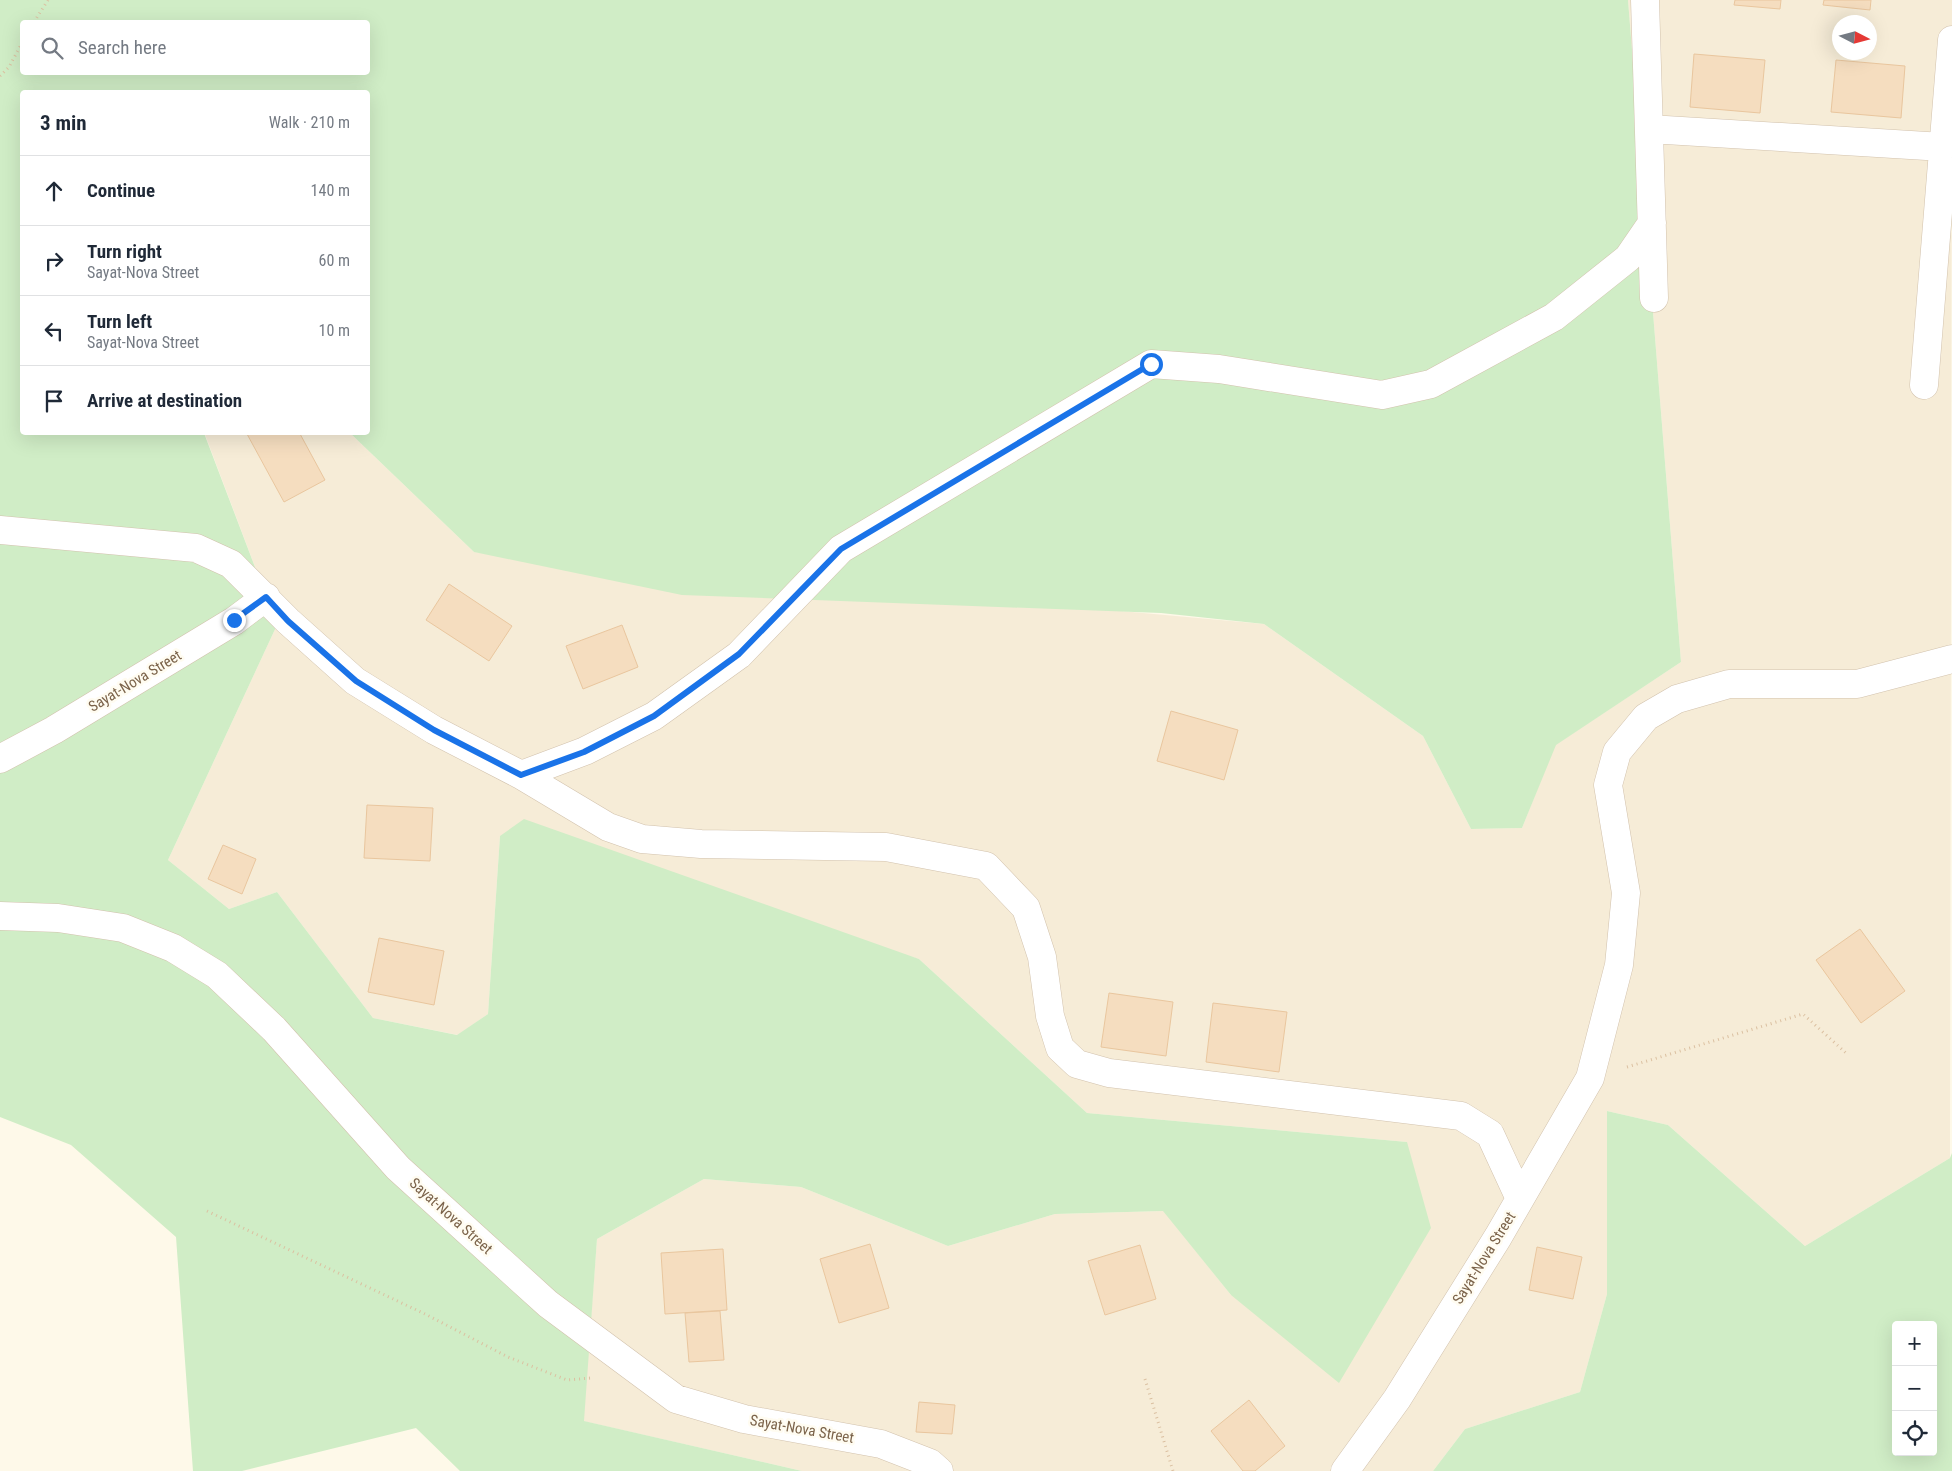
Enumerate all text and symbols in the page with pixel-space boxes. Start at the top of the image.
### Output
north arrow [1832,15,1877,60]
search box [20,20,370,75]
icon: search [38,34,66,62]
text: Search here [78,36,166,59]
text: 3 min [40,111,87,135]
text: Walk · 210 m [269,113,350,132]
icon: ahead [40,177,68,205]
text: Continue [87,179,155,202]
text: 140 m [311,181,350,200]
text: Turn right [87,240,162,263]
icon: right [40,247,68,275]
text: 60 m [318,251,350,270]
text: Sayat-Nova Street [87,263,199,282]
text: Turn left [87,310,152,333]
icon: left [40,317,68,345]
text: 10 m [318,321,350,340]
text: Sayat-Nova Street [87,333,199,352]
route start [1140,353,1163,376]
icon: arrive [40,387,68,415]
text: Arrive at destination [87,389,242,412]
route end [223,609,246,632]
street label: Sayat-Nova Street [85,646,185,716]
street label: Sayat-Nova Street [406,1174,496,1258]
street label: Sayat-Nova Street [1449,1209,1519,1307]
map controls [1892,1321,1937,1456]
button: + [1892,1321,1937,1366]
button: − [1892,1366,1937,1411]
street label: Sayat-Nova Street [749,1411,855,1447]
button: locate [1892,1411,1937,1456]

